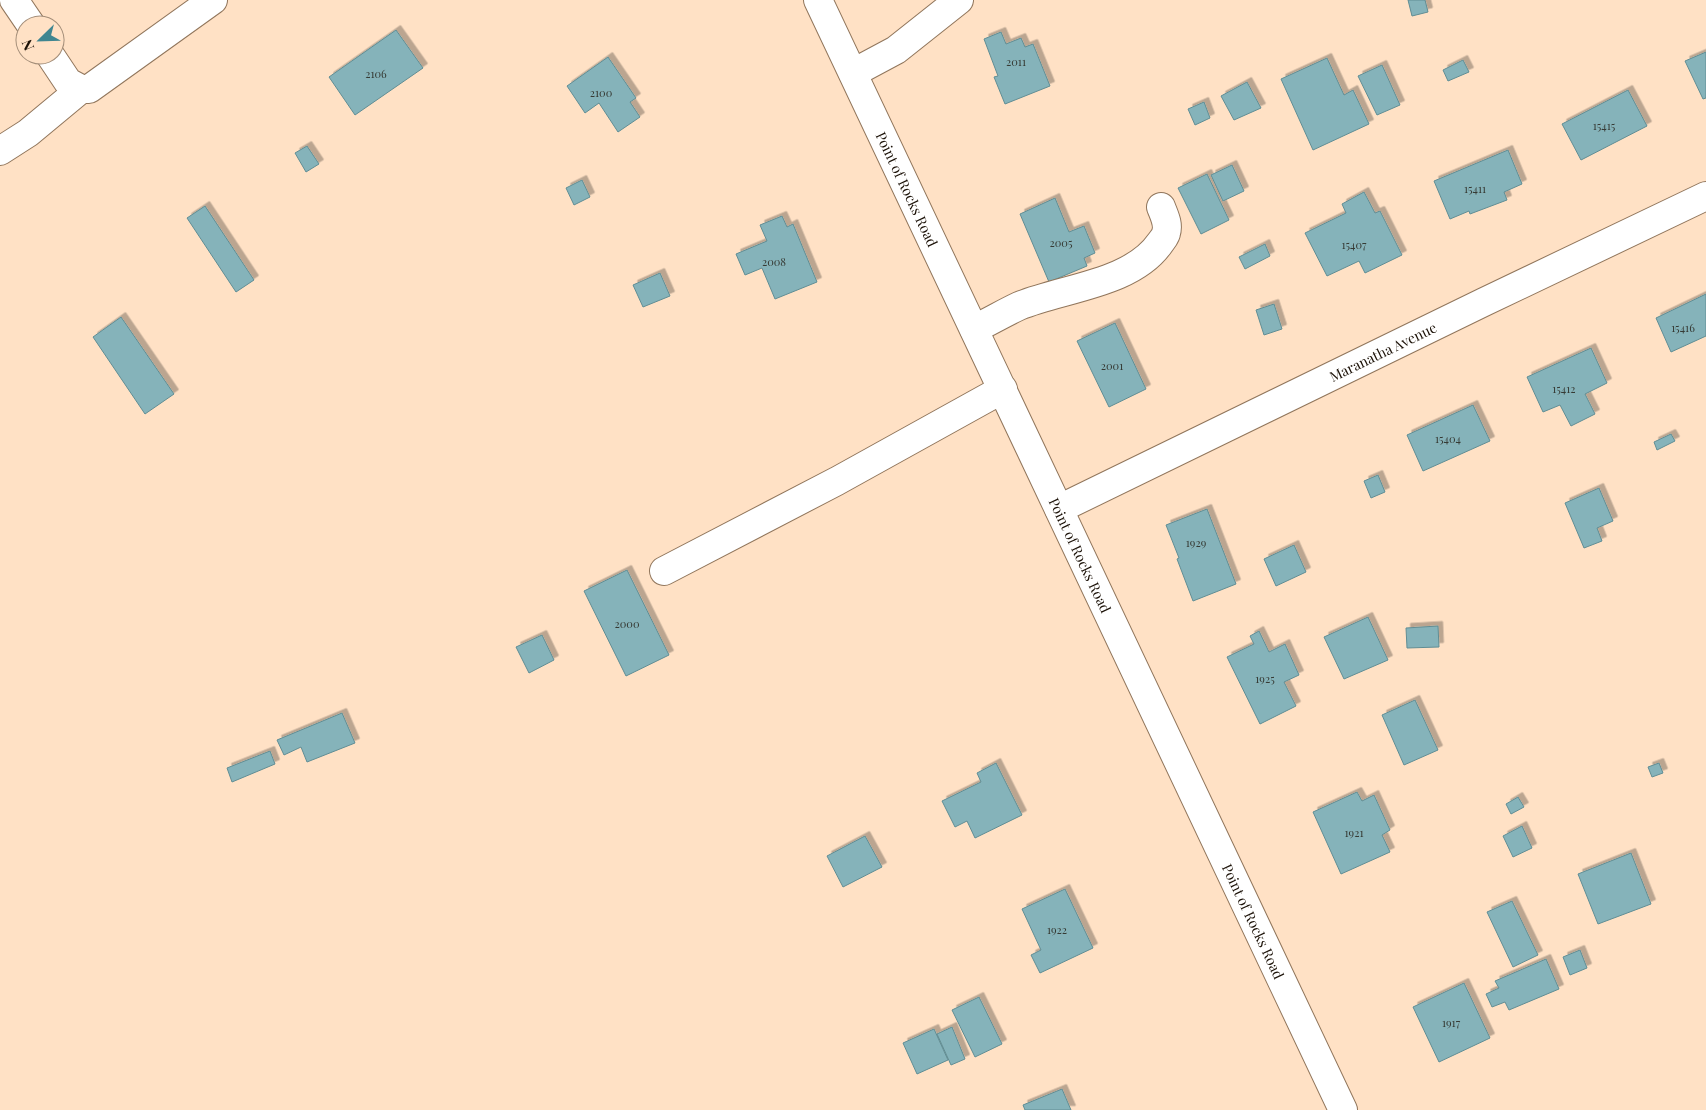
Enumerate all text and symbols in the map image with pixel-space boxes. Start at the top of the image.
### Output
north arrow [15,15,65,65]
text: N [17,37,38,54]
house number: 2011 [1006,54,1026,69]
house number: 2106 [365,66,387,81]
house number: 2100 [590,85,613,100]
house number: 15415 [1593,118,1616,133]
street label: Point of Rocks Road [872,128,943,250]
house number: 15411 [1464,181,1486,196]
house number: 2005 [1049,235,1073,250]
house number: 15407 [1341,237,1367,252]
house number: 2008 [762,254,786,269]
street label: Maranatha Avenue [1326,317,1439,386]
house number: 15416 [1671,320,1695,335]
house number: 2001 [1101,358,1123,373]
house number: 15412 [1552,381,1576,396]
house number: 15404 [1435,431,1462,446]
street label: Point of Rocks Road [1045,494,1116,616]
house number: 1929 [1186,535,1207,550]
house number: 2000 [614,616,640,631]
house number: 1925 [1255,671,1275,686]
house number: 1921 [1344,825,1364,840]
street label: Point of Rocks Road [1218,861,1289,982]
house number: 1922 [1047,922,1067,937]
house number: 1917 [1442,1015,1461,1030]

